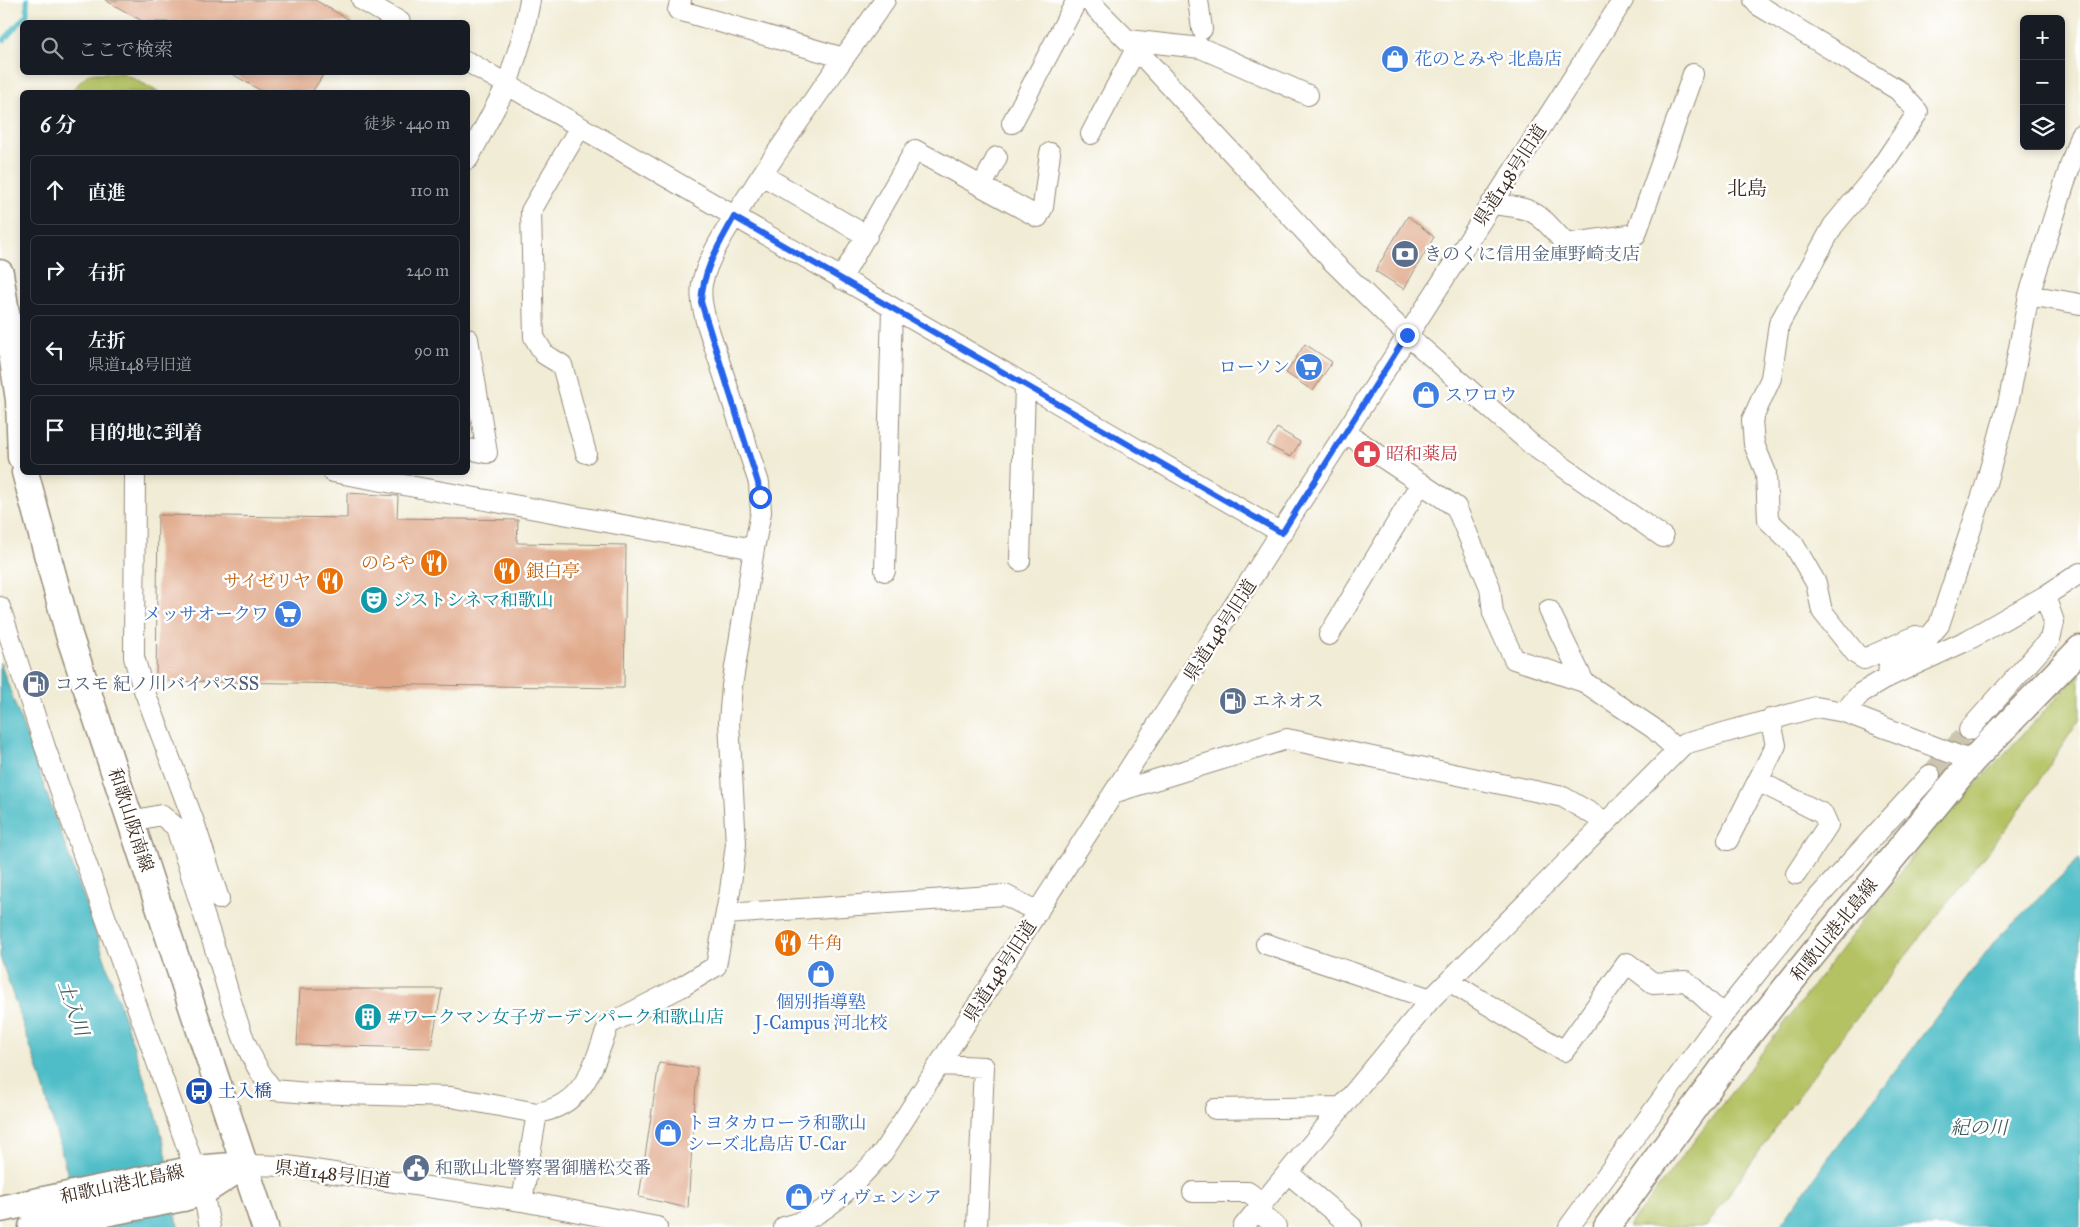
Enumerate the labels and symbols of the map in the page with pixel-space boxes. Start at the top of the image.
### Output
shop icon: 花のとみや 北島店 [1380,44,1410,74]
place label: 花のとみや 北島店 [1414,48,1562,70]
street label: 県道148号旧道 [1469,120,1551,230]
district label: 北島 [1727,176,1767,200]
bank icon: きのくに信用金庫野崎支店 [1390,239,1420,269]
place label: きのくに信用金庫野崎支店 [1424,243,1640,265]
route end [1396,324,1419,347]
supermarket icon: ローソン [1294,352,1324,382]
place label: ローソン [1219,356,1290,378]
shop icon: スワロウ [1411,380,1441,410]
place label: スワロウ [1445,384,1517,406]
pharmacy icon: 昭和薬局 [1352,439,1382,469]
place label: 昭和薬局 [1386,443,1458,465]
route start [749,486,772,509]
restaurant icon: のらや [419,548,449,578]
place label: のらや [361,552,415,574]
restaurant icon: 銀白亭 [492,556,522,586]
place label: 銀白亭 [526,560,580,582]
restaurant icon: サイゼリヤ [315,566,345,596]
place label: サイゼリヤ [223,570,311,592]
street label: 県道148号旧道 [1179,575,1261,685]
theatre icon: ジストシネマ和歌山 [359,585,389,615]
place label: ジストシネマ和歌山 [393,589,554,611]
supermarket icon: メッサオークワ [273,599,303,629]
place label: メッサオークワ [143,603,269,625]
fuel station icon: コスモ 紀ノ川バイパスSS [21,669,51,699]
place label: コスモ 紀ノ川バイパスSS [55,673,259,695]
fuel station icon: エネオス [1218,686,1248,716]
place label: エネオス [1252,690,1324,712]
street label: 和歌山阪南線 [104,765,158,875]
street label: 和歌山港北島線 [1786,874,1882,986]
street label: 県道148号旧道 [959,916,1041,1026]
restaurant icon: 牛角 [773,928,803,958]
place label: 牛角 [807,932,843,954]
shop icon: 個別指導塾 J-Campus 河北校 [806,959,836,989]
water label: 土入川 [53,977,94,1041]
place label: 個別指導塾 J-Campus 河北校 [753,991,887,1035]
building icon: #ワークマン女子ガーデンパーク和歌山店 [353,1002,383,1032]
place label: #ワークマン女子ガーデンパーク和歌山店 [387,1006,724,1028]
bus stop icon: 土入橋 [184,1076,214,1106]
place label: 土入橋 [218,1080,272,1102]
place label: トヨタカローラ和歌山 シーズ北島店 U-Car [687,1112,867,1155]
water label: 紀の川 [1950,1116,2009,1139]
shop icon: トヨタカローラ和歌山 シーズ北島店 U-Car [653,1118,683,1148]
public building icon: 和歌山北警察署御膳松交番 [401,1153,431,1183]
street label: 県道148号旧道 [274,1156,392,1192]
place label: 和歌山北警察署御膳松交番 [435,1157,651,1179]
street label: 和歌山港北島線 [58,1160,186,1208]
shop icon: ヴィヴェンシア [784,1182,814,1212]
place label: ヴィヴェンシア [818,1186,942,1208]

